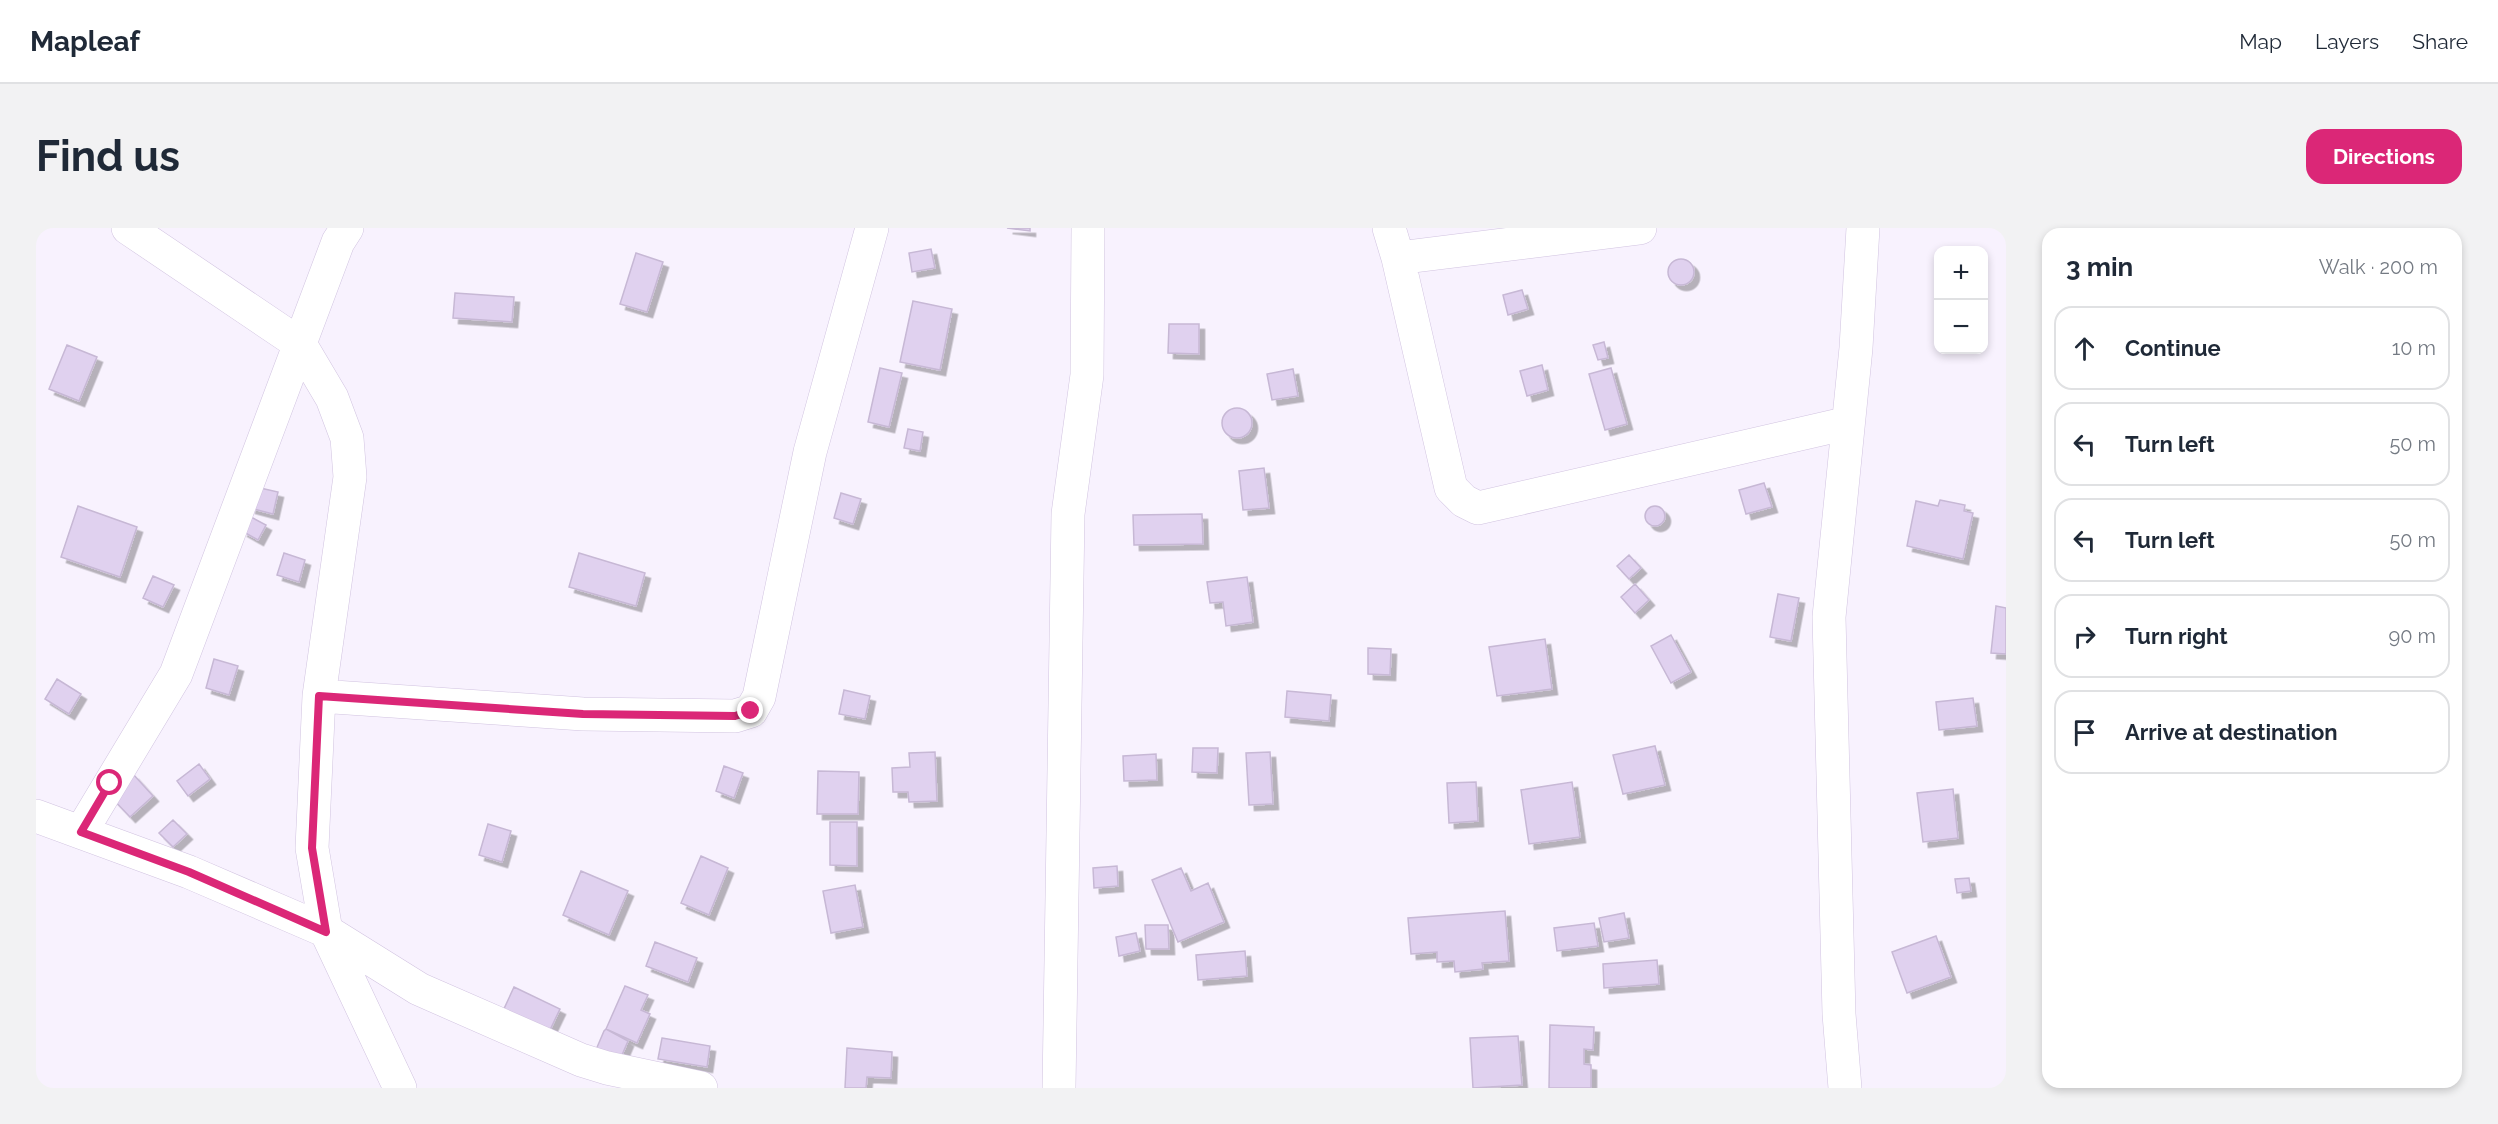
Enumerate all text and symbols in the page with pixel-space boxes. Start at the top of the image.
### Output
text: Mapleaf [30,25,140,58]
text: Map [2239,29,2282,54]
text: Layers [2315,29,2379,54]
text: Share [2412,29,2468,54]
button: Directions [2306,129,2462,184]
text: Find us [36,132,180,181]
map controls [1934,246,1988,354]
button: + [1934,246,1988,300]
text: 3 min [2066,252,2133,282]
text: Walk · 200 m [2319,255,2438,279]
button: − [1934,300,1988,354]
icon: ahead [2068,332,2101,365]
text: Continue [2125,335,2221,361]
text: 10 m [2392,336,2436,360]
icon: left [2068,428,2101,461]
text: Turn left [2125,431,2215,457]
text: 50 m [2389,432,2436,456]
icon: left [2068,524,2101,557]
text: Turn left [2125,527,2215,553]
text: 50 m [2389,528,2436,552]
icon: right [2068,620,2101,653]
text: Turn right [2125,623,2228,649]
text: 90 m [2389,624,2436,648]
route end [737,697,763,723]
icon: arrive [2068,716,2101,749]
text: Arrive at destination [2125,719,2338,745]
route start [96,769,122,795]

